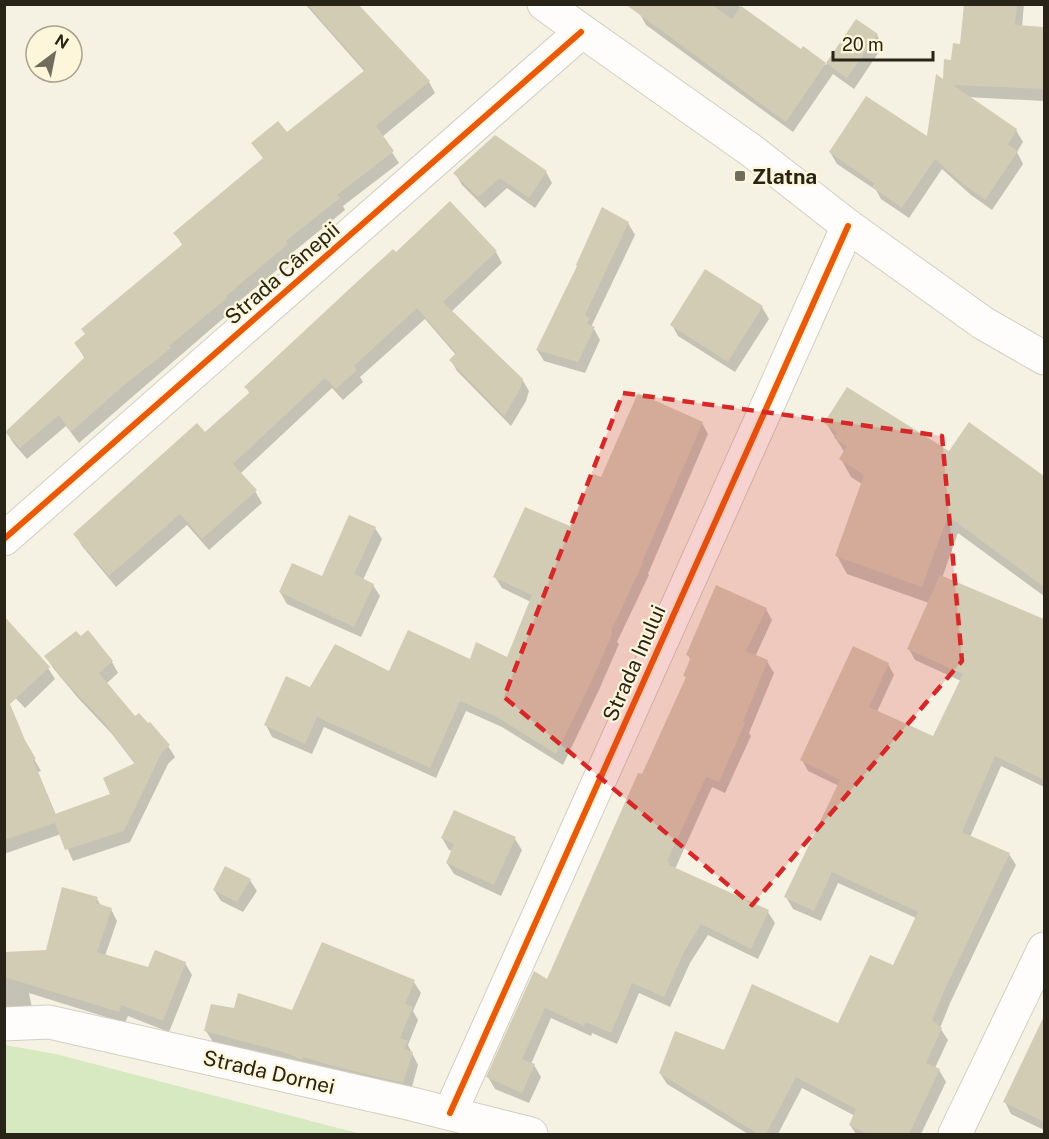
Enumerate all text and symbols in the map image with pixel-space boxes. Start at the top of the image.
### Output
north arrow [24,24,84,84]
scale bar [833,24,934,62]
text: N [51,30,72,53]
text: 20 m [842,34,884,55]
place label: Zlatna [752,164,817,189]
marker: Zlatna [733,169,747,183]
street label: Strada Cânepii [220,216,344,330]
street label: Strada Inului [597,601,671,725]
street label: Strada Dornei [201,1045,337,1099]

